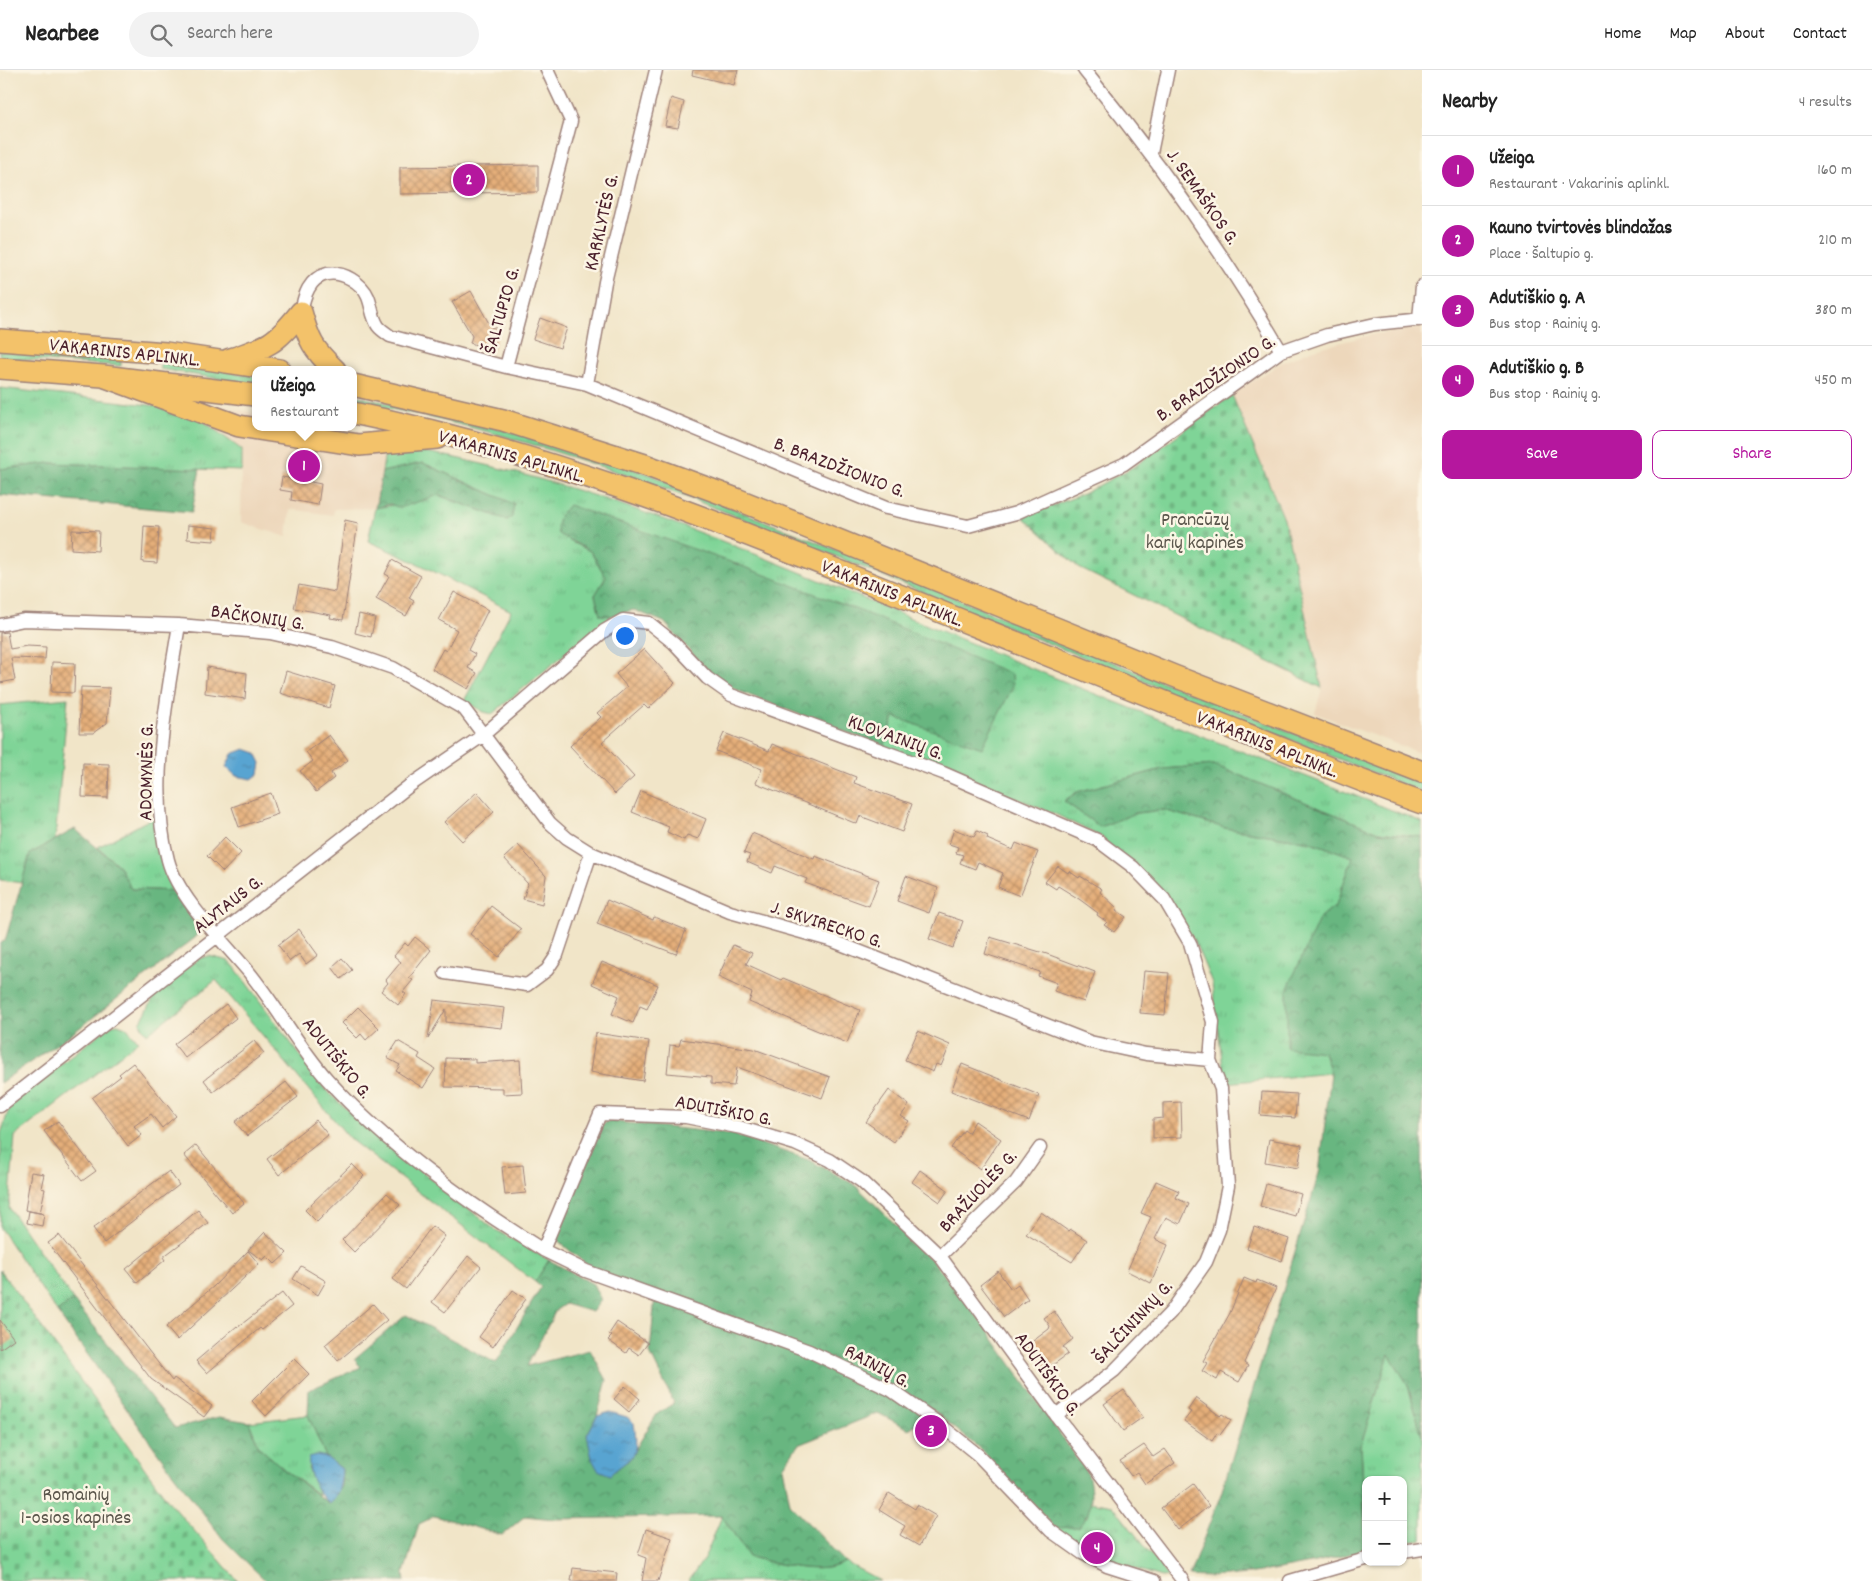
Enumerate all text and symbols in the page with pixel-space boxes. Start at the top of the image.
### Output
search box [129,12,479,57]
text: Nearbee [25,18,99,52]
icon: search [147,21,175,49]
text: Search here [187,21,273,48]
text: Home [1604,22,1641,47]
text: Map [1669,22,1697,47]
text: About [1725,22,1765,47]
text: Contact [1793,22,1847,47]
text: Nearby [1442,88,1497,118]
text: 4 results [1799,91,1852,114]
street label: J. SEMAŠKOS G. [1158,144,1245,251]
text: Užeiga [1489,146,1534,173]
text: 1 [1456,159,1460,182]
text: 160 m [1817,159,1852,182]
pin: 2 [453,161,485,199]
street label: KARKLYTĖS G. [578,172,628,274]
text: Restaurant · Vakarinis aplinkl. [1489,173,1669,196]
text: Kauno tvirtovės blindažas [1489,216,1672,243]
text: 2 [1455,229,1462,252]
text: 210 m [1818,229,1852,252]
text: Place · Šaltupio g. [1489,243,1593,266]
street label: ŠALTUPIO G. [477,264,529,358]
text: Adutiškio g. A [1489,286,1585,313]
text: 3 [1454,299,1462,322]
text: 380 m [1815,299,1852,322]
text: Bus stop · Rainių g. [1489,313,1601,336]
street label: B. BRAZDŽIONIO G. [1151,329,1282,430]
street label: VAKARINIS APLINKL. [48,332,201,376]
text: Adutiškio g. B [1489,356,1584,383]
popup [252,366,357,431]
text: 4 [1455,369,1461,392]
text: 450 m [1815,369,1852,392]
text: Užeiga [270,374,315,401]
text: Bus stop · Rainių g. [1489,383,1601,406]
text: Restaurant [270,401,339,424]
street label: VAKARINIS APLINKL. [435,424,588,492]
button: Save [1442,430,1642,479]
button: Share [1652,430,1852,479]
street label: B. BRAZDŽIONIO G. [769,431,909,507]
pin: 1 [288,447,320,485]
park label: Prancūzų karių kapinės [1146,507,1244,558]
street label: VAKARINIS APLINKL. [817,553,967,636]
street label: BAČKONIŲ G. [209,599,306,639]
your location [612,623,638,649]
street label: VAKARINIS APLINKL. [1192,704,1342,787]
street label: KLOVAINIŲ G. [843,709,946,769]
street label: ADOMYNĖS G. [133,723,163,821]
street label: ALYTAUS G. [188,869,270,942]
street label: J. SKVIRECKO G. [766,895,886,957]
street label: ADUTIŠKIO G. [294,1012,377,1106]
street label: ADUTIŠKIO G. [673,1089,774,1135]
street label: BRAŽUOLĖS G. [933,1144,1025,1240]
street label: ŠALČININKŲ G. [1088,1275,1181,1371]
street label: ADUTIŠKIO G. [1006,1327,1087,1423]
street label: RAINIŲ G. [839,1339,914,1397]
pin: 3 [915,1412,947,1450]
map controls [1362,1476,1407,1566]
button: + [1362,1476,1407,1521]
park label: Romainių 1-osios kapinės [21,1482,131,1533]
button: − [1362,1521,1407,1566]
pin: 4 [1081,1529,1113,1567]

